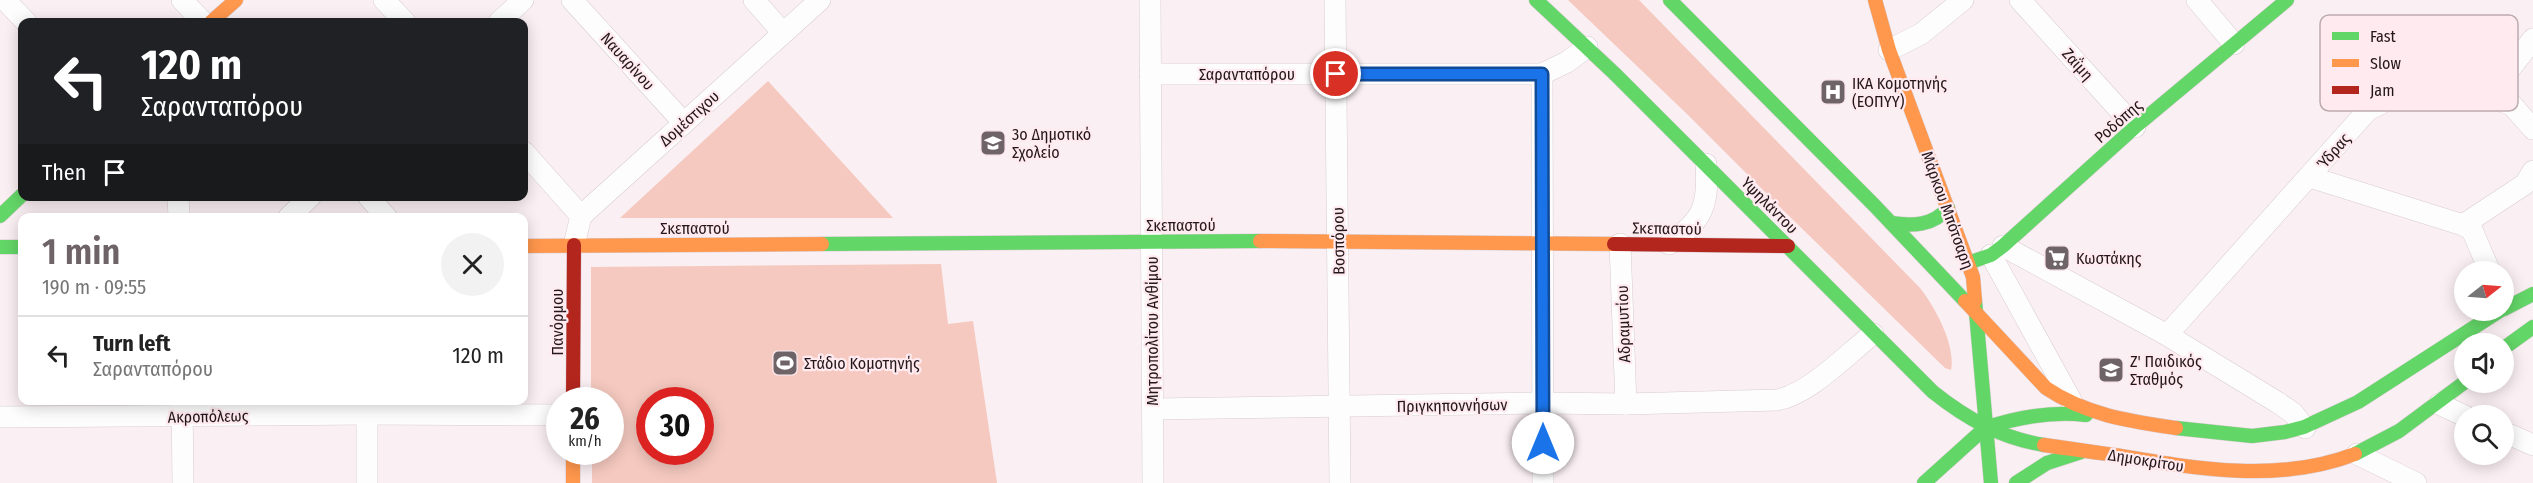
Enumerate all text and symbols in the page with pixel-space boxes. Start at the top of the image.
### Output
legend [2320,15,2518,111]
text: Fast [2370,27,2397,46]
street label: Ναυαρίνου [597,29,658,94]
text: 120 m [141,40,242,90]
icon: left [42,42,120,120]
street label: Ζαΐμη [2058,44,2097,84]
pin [1310,48,1361,99]
text: Slow [2370,54,2401,73]
icon: arrive [1319,57,1352,90]
street label: Σαρανταπόρου [1199,65,1295,84]
place label: ΙΚΑ Κομοτηνής (ΕΟΠΥΥ) [1852,74,1947,111]
hospital icon: ΙΚΑ Κομοτηνής (ΕΟΠΥΥ) [1818,77,1848,107]
text: Jam [2370,81,2395,100]
street label: Δομέστιχου [656,87,723,150]
text: Σαρανταπόρου [141,91,303,123]
street label: Ροδόπης [2091,95,2146,147]
place label: 3ο Δημοτικό Σχολείο [1012,125,1091,162]
school or university icon: 3ο Δημοτικό Σχολείο [978,128,1008,158]
street label: Ύδρας [2313,129,2354,173]
street label: Μάρκου Μπότσαρη [1917,149,1978,272]
icon: arrive [98,156,131,189]
text: Then [42,159,86,186]
street label: Υψηλάντου [1737,173,1802,238]
street label: Βοσπόρου [1328,207,1349,275]
street label: Σκεπαστού [1146,216,1216,235]
street label: Σκεπαστού [1632,218,1702,239]
street label: Σκεπαστού [660,219,730,238]
text: 1 min [42,230,120,274]
button: close [441,233,504,296]
supermarket icon: Κωστάκης [2042,243,2072,273]
place label: Κωστάκης [2076,249,2142,268]
street label: Μητροπολίτου Ανθίμου [1143,256,1162,406]
north arrow [2454,261,2514,321]
map controls [2454,261,2514,465]
text: 190 m · 09:55 [42,275,146,299]
street label: Αδραμυτίου [1613,285,1634,363]
street label: Πανόρμου [548,288,567,356]
text: Turn left [93,330,171,357]
button: sound [2454,333,2514,393]
icon: left [42,339,75,372]
text: 120 m [452,342,504,369]
sports icon: Στάδιο Κομοτηνής [770,348,800,378]
place label: Ζ' Παιδικός Σταθμός [2130,352,2202,389]
place label: Στάδιο Κομοτηνής [804,354,920,373]
school or university icon: Ζ' Παιδικός Σταθμός [2096,355,2126,385]
text: Σαρανταπόρου [93,357,213,381]
speed limit sign: 30 [636,387,714,465]
street label: Πριγκηποννήσων [1396,395,1508,416]
text: 26 [570,401,600,437]
button: search [2454,405,2514,465]
street label: Ακροπόλεως [168,406,249,427]
position arrow [1511,411,1575,475]
text: km/h [568,432,602,450]
street label: Δημοκρίτου [2107,445,2185,476]

